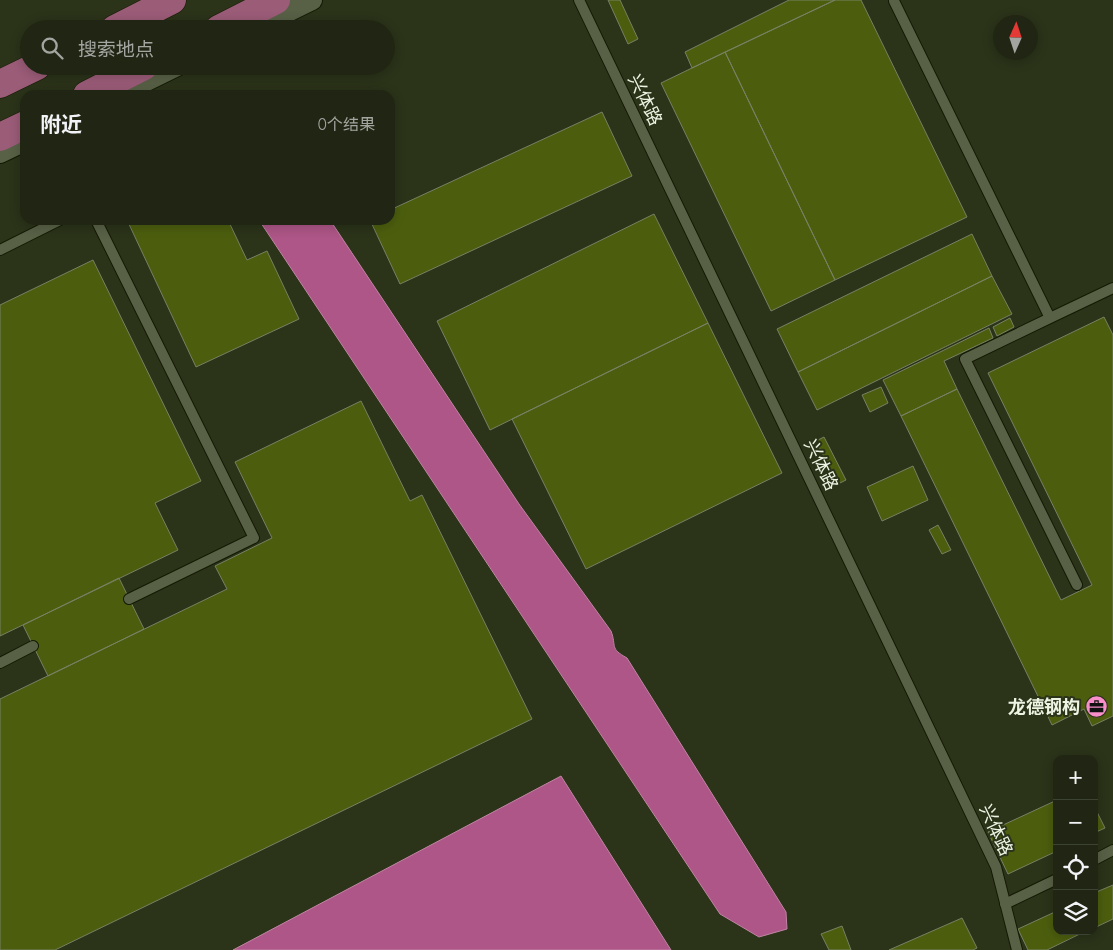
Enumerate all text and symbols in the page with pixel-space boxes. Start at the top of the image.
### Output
north arrow [993,15,1038,60]
search box [20,20,395,75]
icon: search [38,34,66,62]
text: 搜索地点 [78,37,154,61]
street label: 兴体路 [623,70,668,129]
text: 附近 [40,111,82,137]
text: 0个结果 [317,114,375,134]
street label: 兴体路 [799,435,844,494]
place label: 龙德钢构 [1008,695,1080,718]
office icon: 龙德钢构 [1084,695,1108,719]
map controls [1053,755,1098,935]
button: + [1053,755,1098,800]
street label: 兴体路 [975,800,1018,859]
button: − [1053,800,1098,845]
button: locate [1053,845,1098,890]
button: layers [1053,890,1098,935]

